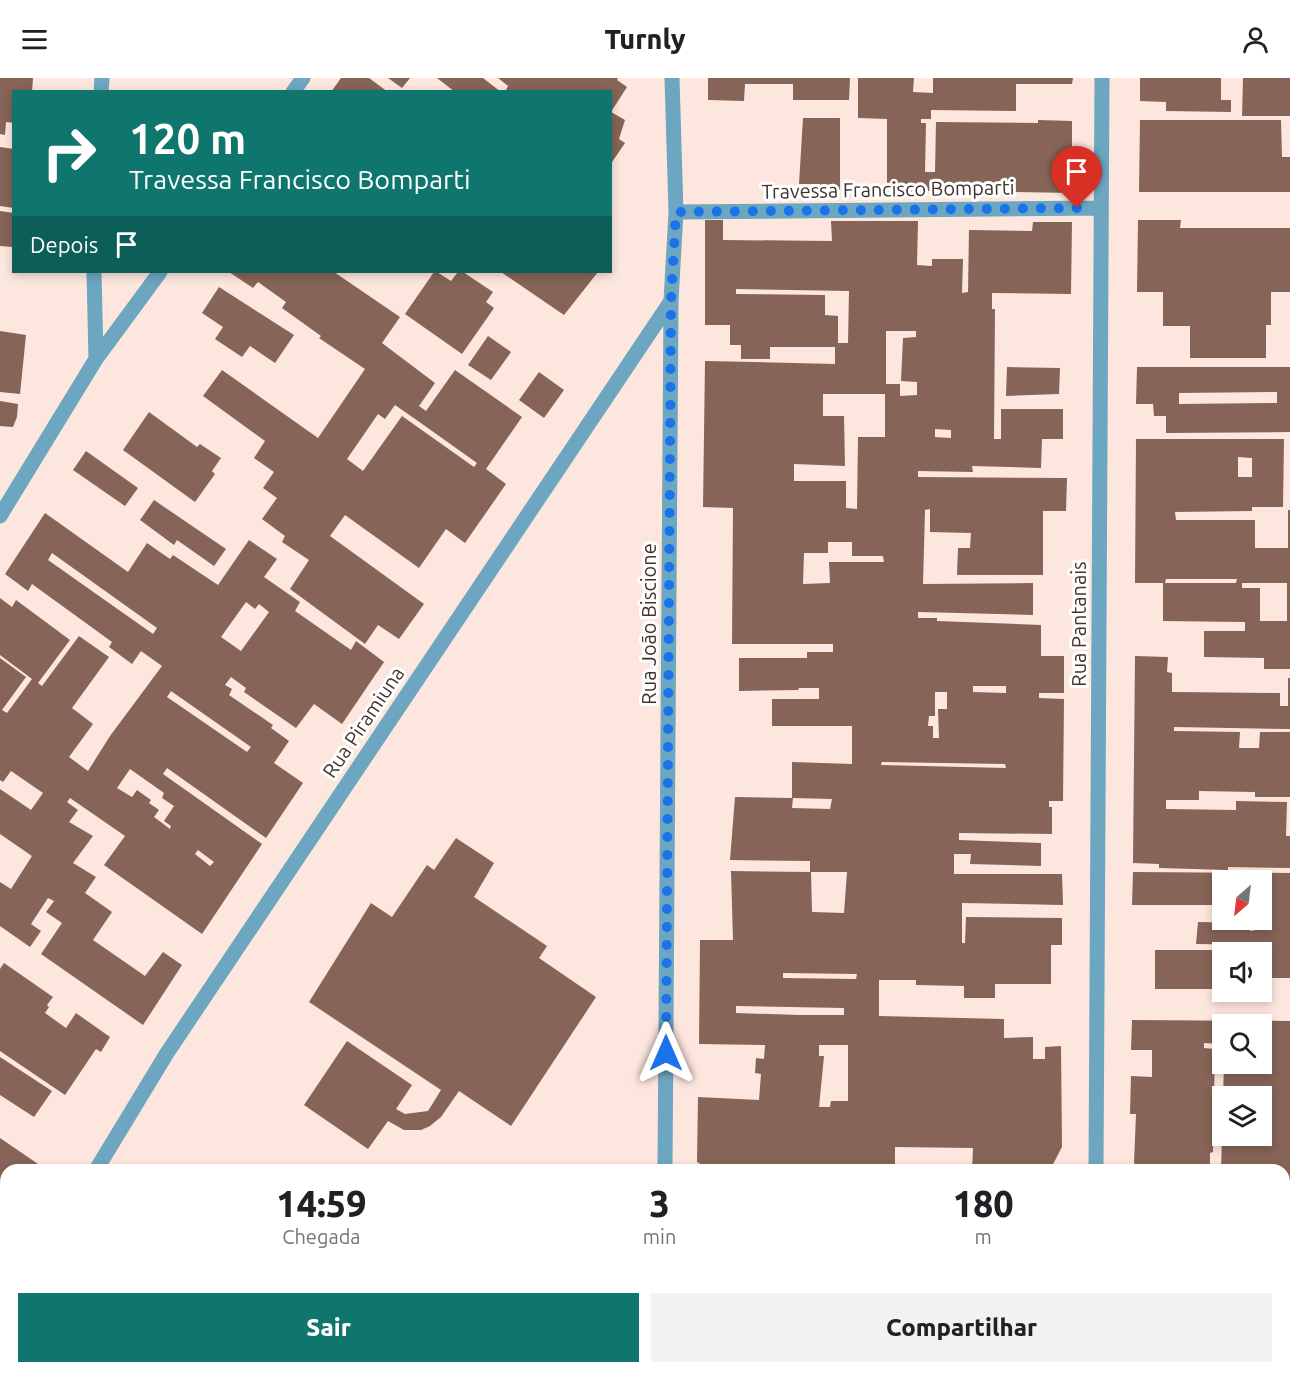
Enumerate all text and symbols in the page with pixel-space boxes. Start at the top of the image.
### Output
icon: menu [18,23,51,56]
icon: person [1239,23,1272,56]
text: Turnly [605,24,685,54]
icon: right [30,114,108,192]
text: 120 m [129,115,246,162]
pin [1051,146,1102,208]
icon: arrive [1060,155,1093,188]
text: Travessa Francisco Bomparti [129,164,471,194]
street label: Travessa Francisco Bomparti [761,175,1015,203]
icon: arrive [110,228,143,261]
text: Depois [30,232,98,257]
street label: Rua João Biscione [637,543,660,705]
street label: Rua Pantanais [1067,561,1090,687]
street label: Rua Piramiuna [317,662,409,782]
north arrow [1212,870,1272,930]
map controls [1212,870,1272,1146]
button: sound [1212,942,1272,1002]
button: search [1212,1014,1272,1074]
position arrow [634,1021,698,1085]
button: layers [1212,1086,1272,1146]
text: 14:59 [276,1183,366,1224]
text: 3 [649,1183,670,1224]
text: 180 [953,1183,1014,1224]
text: Chegada [282,1225,361,1248]
text: min [643,1225,676,1248]
text: m [975,1225,992,1248]
button: Sair [18,1293,639,1362]
button: Compartilhar [651,1293,1272,1362]

